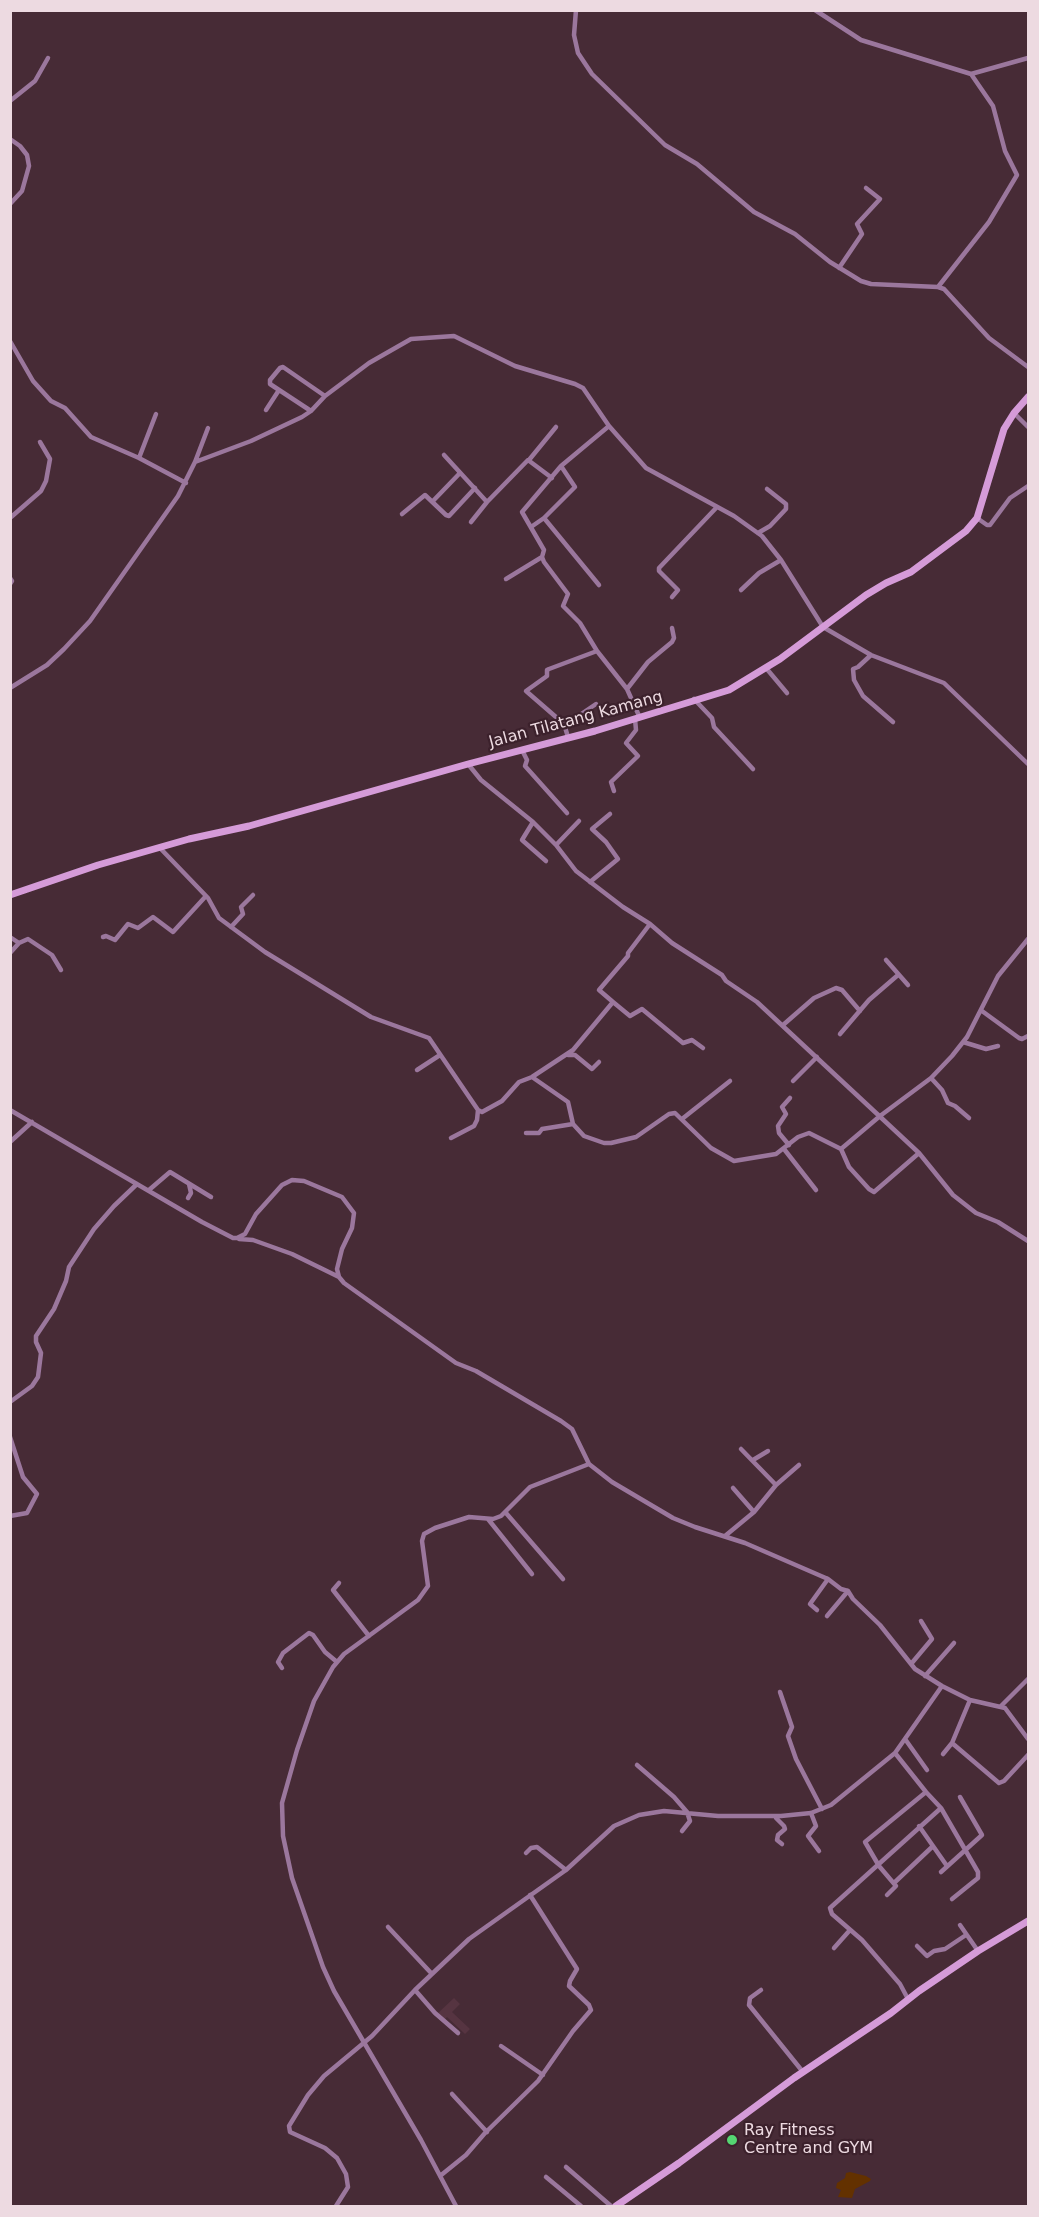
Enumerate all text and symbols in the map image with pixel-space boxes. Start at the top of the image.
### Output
street label: Jalan Tilatang Kamang [487,688,665,752]
place label: Ray Fitness Centre and GYM [744,2121,873,2159]
marker: Ray Fitness Centre and GYM [725,2133,739,2147]

